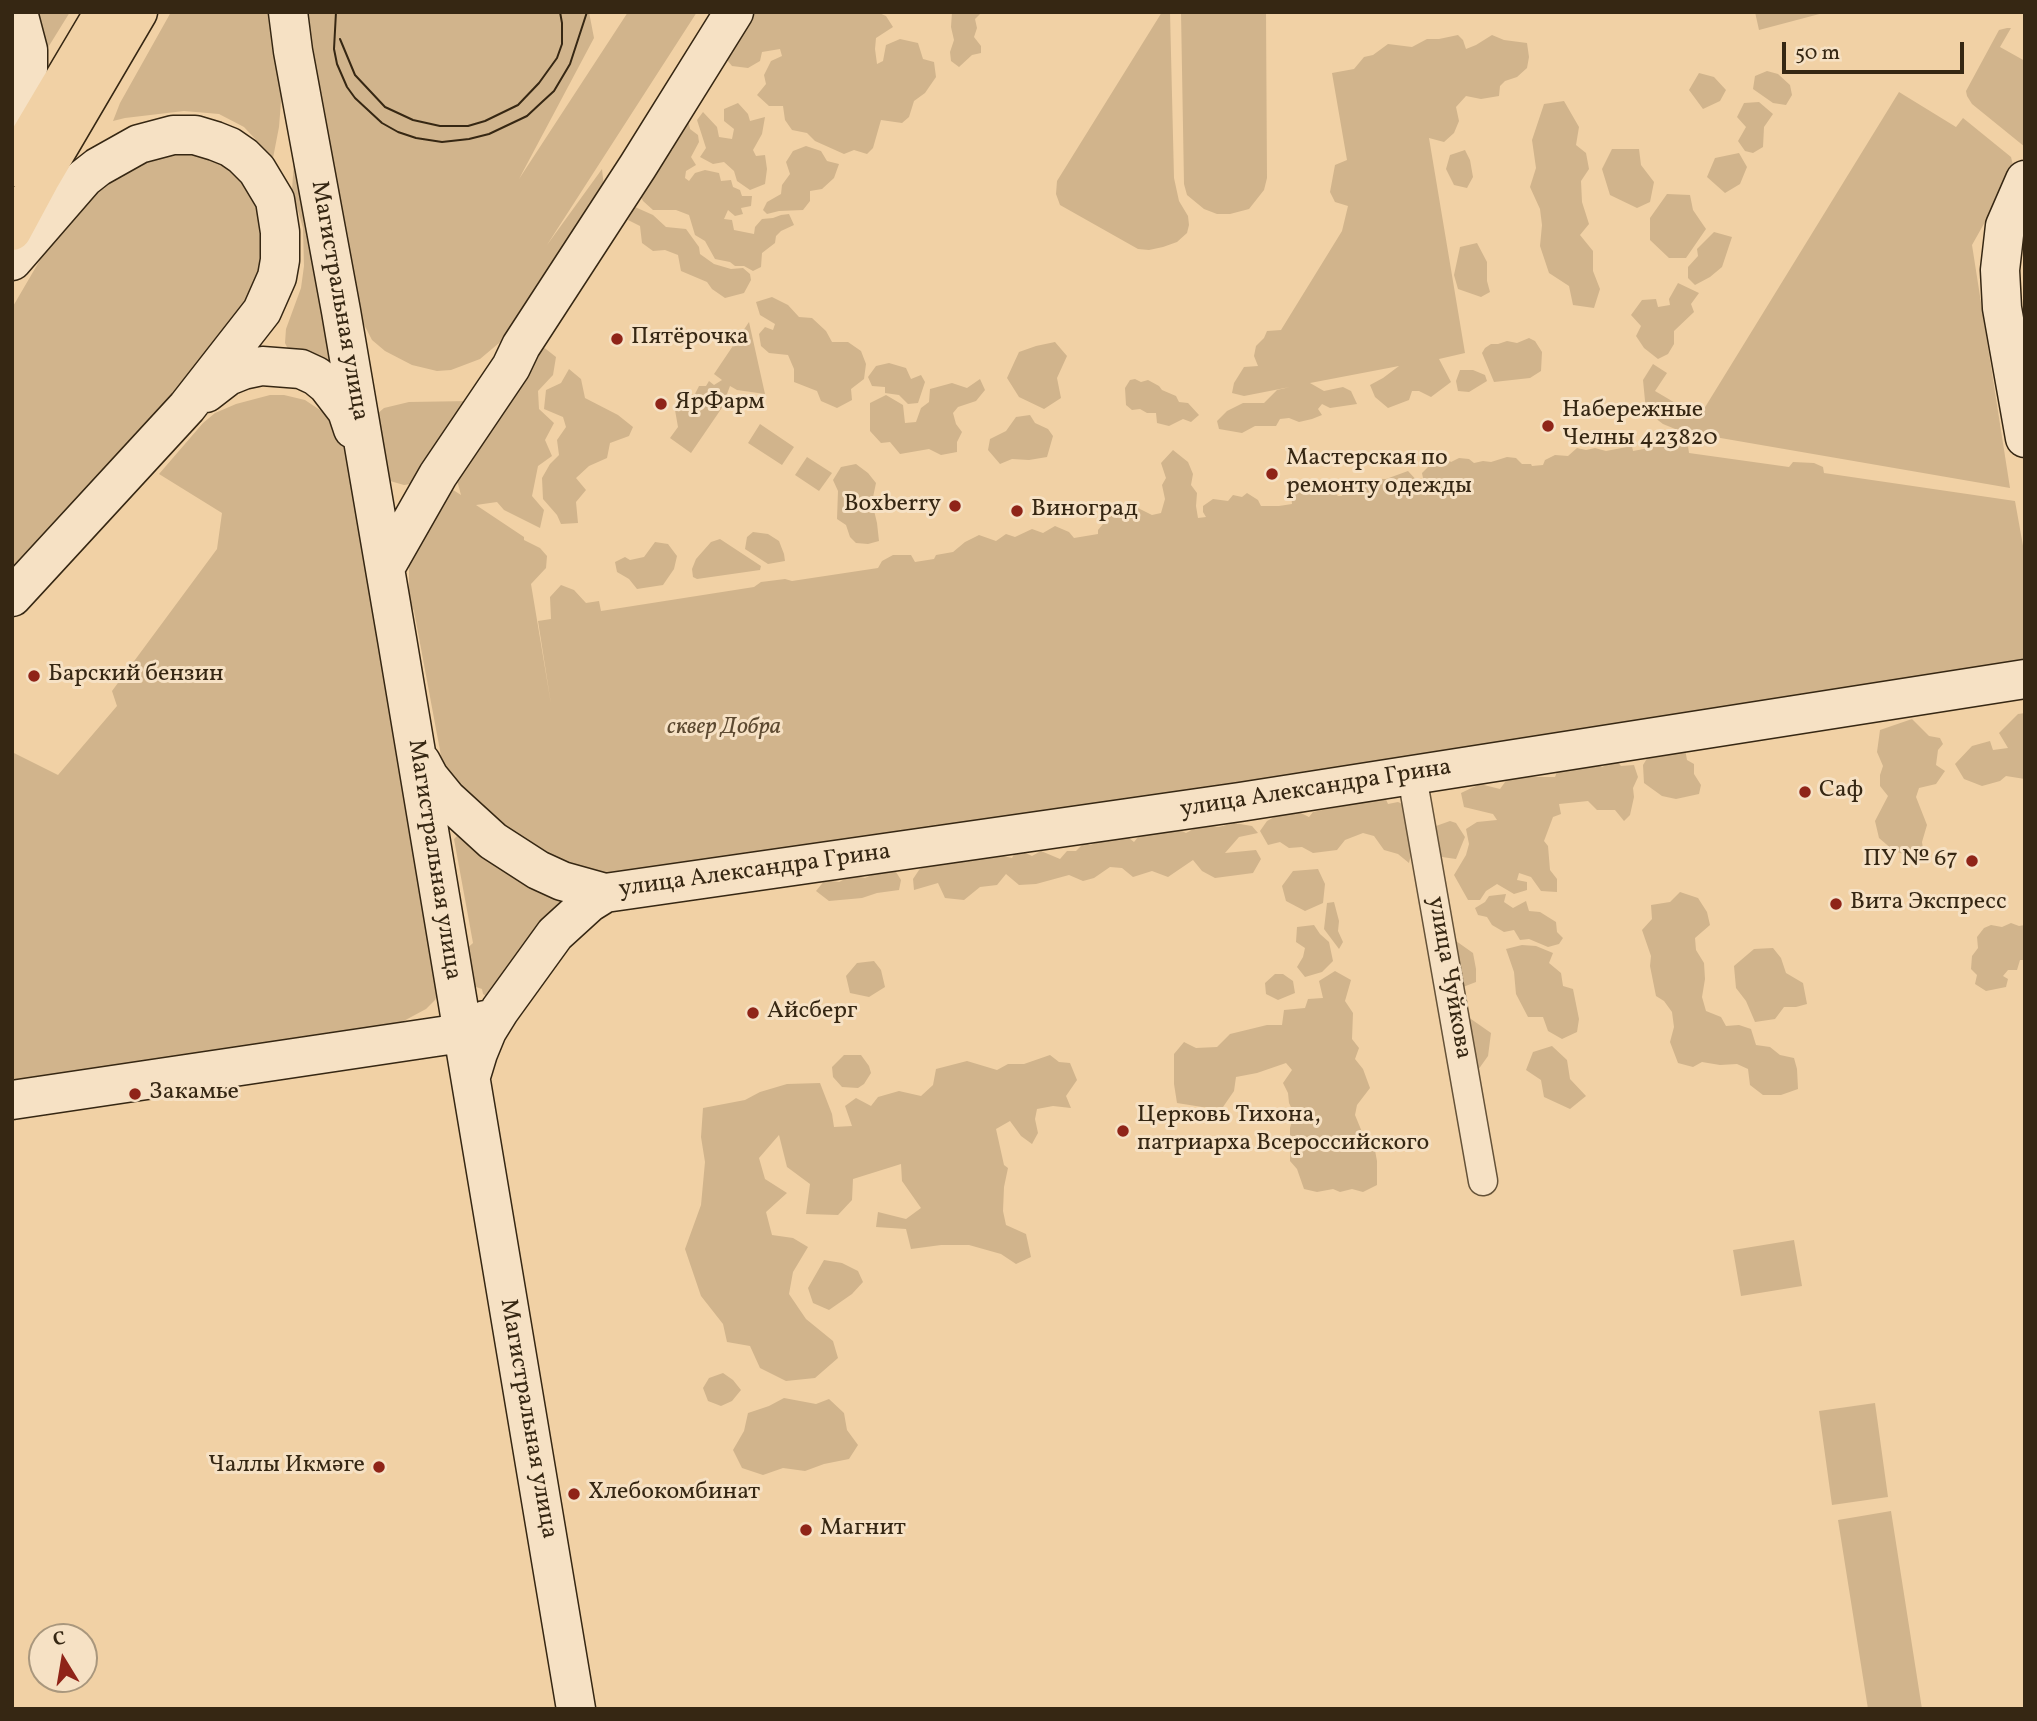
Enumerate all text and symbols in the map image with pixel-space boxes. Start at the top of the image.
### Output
scale bar [1785,28,1967,72]
text: 50 m [1795,39,1840,68]
street label: Магистральная улица [303,179,373,423]
place label: Пятёрочка [631,325,749,353]
marker: Пятёрочка [609,331,625,347]
place label: ЯрФарм [675,390,765,418]
marker: ЯрФарм [653,396,669,412]
place label: Набережные Челны 423820 [1562,398,1718,454]
marker: Набережные Челны 423820 [1540,418,1556,434]
place label: Мастерская по ремонту одежды [1286,446,1472,502]
marker: Мастерская по ремонту одежды [1264,466,1280,482]
place label: Boxberry [844,492,941,520]
place label: Виноград [1031,497,1138,525]
marker: Boxberry [947,498,963,514]
marker: Виноград [1009,503,1025,519]
place label: Барский бензин [48,662,224,690]
marker: Барский бензин [26,668,42,684]
park label: сквер Добра [667,715,781,743]
street label: Магистральная улица [400,738,466,982]
street label: улица Александра Грина [1178,754,1454,826]
place label: Саф [1819,778,1863,806]
marker: Саф [1797,784,1813,800]
street label: улица Александра Грина [617,839,893,905]
place label: ПУ № 67 [1863,847,1958,875]
marker: ПУ № 67 [1964,853,1980,869]
place label: Вита Экспресс [1850,890,2007,918]
street label: улица Чуйкова [1420,894,1476,1062]
marker: Вита Экспресс [1828,896,1844,912]
place label: Айсберг [767,999,858,1027]
marker: Айсберг [745,1005,761,1021]
place label: Закамье [149,1080,239,1108]
marker: Закамье [127,1086,143,1102]
place label: Церковь Тихона, патриарха Всероссийского [1137,1103,1429,1159]
marker: Церковь Тихона, патриарха Всероссийского [1115,1123,1131,1139]
street label: Магистральная улица [492,1297,562,1541]
place label: Чаллы Икмәге [208,1453,365,1481]
marker: Чаллы Икмәге [371,1459,387,1475]
place label: Хлебокомбинат [588,1480,760,1508]
marker: Хлебокомбинат [566,1486,582,1502]
place label: Магнит [820,1516,906,1544]
marker: Магнит [798,1522,814,1538]
north arrow [28,1623,98,1693]
text: С [51,1625,68,1653]

